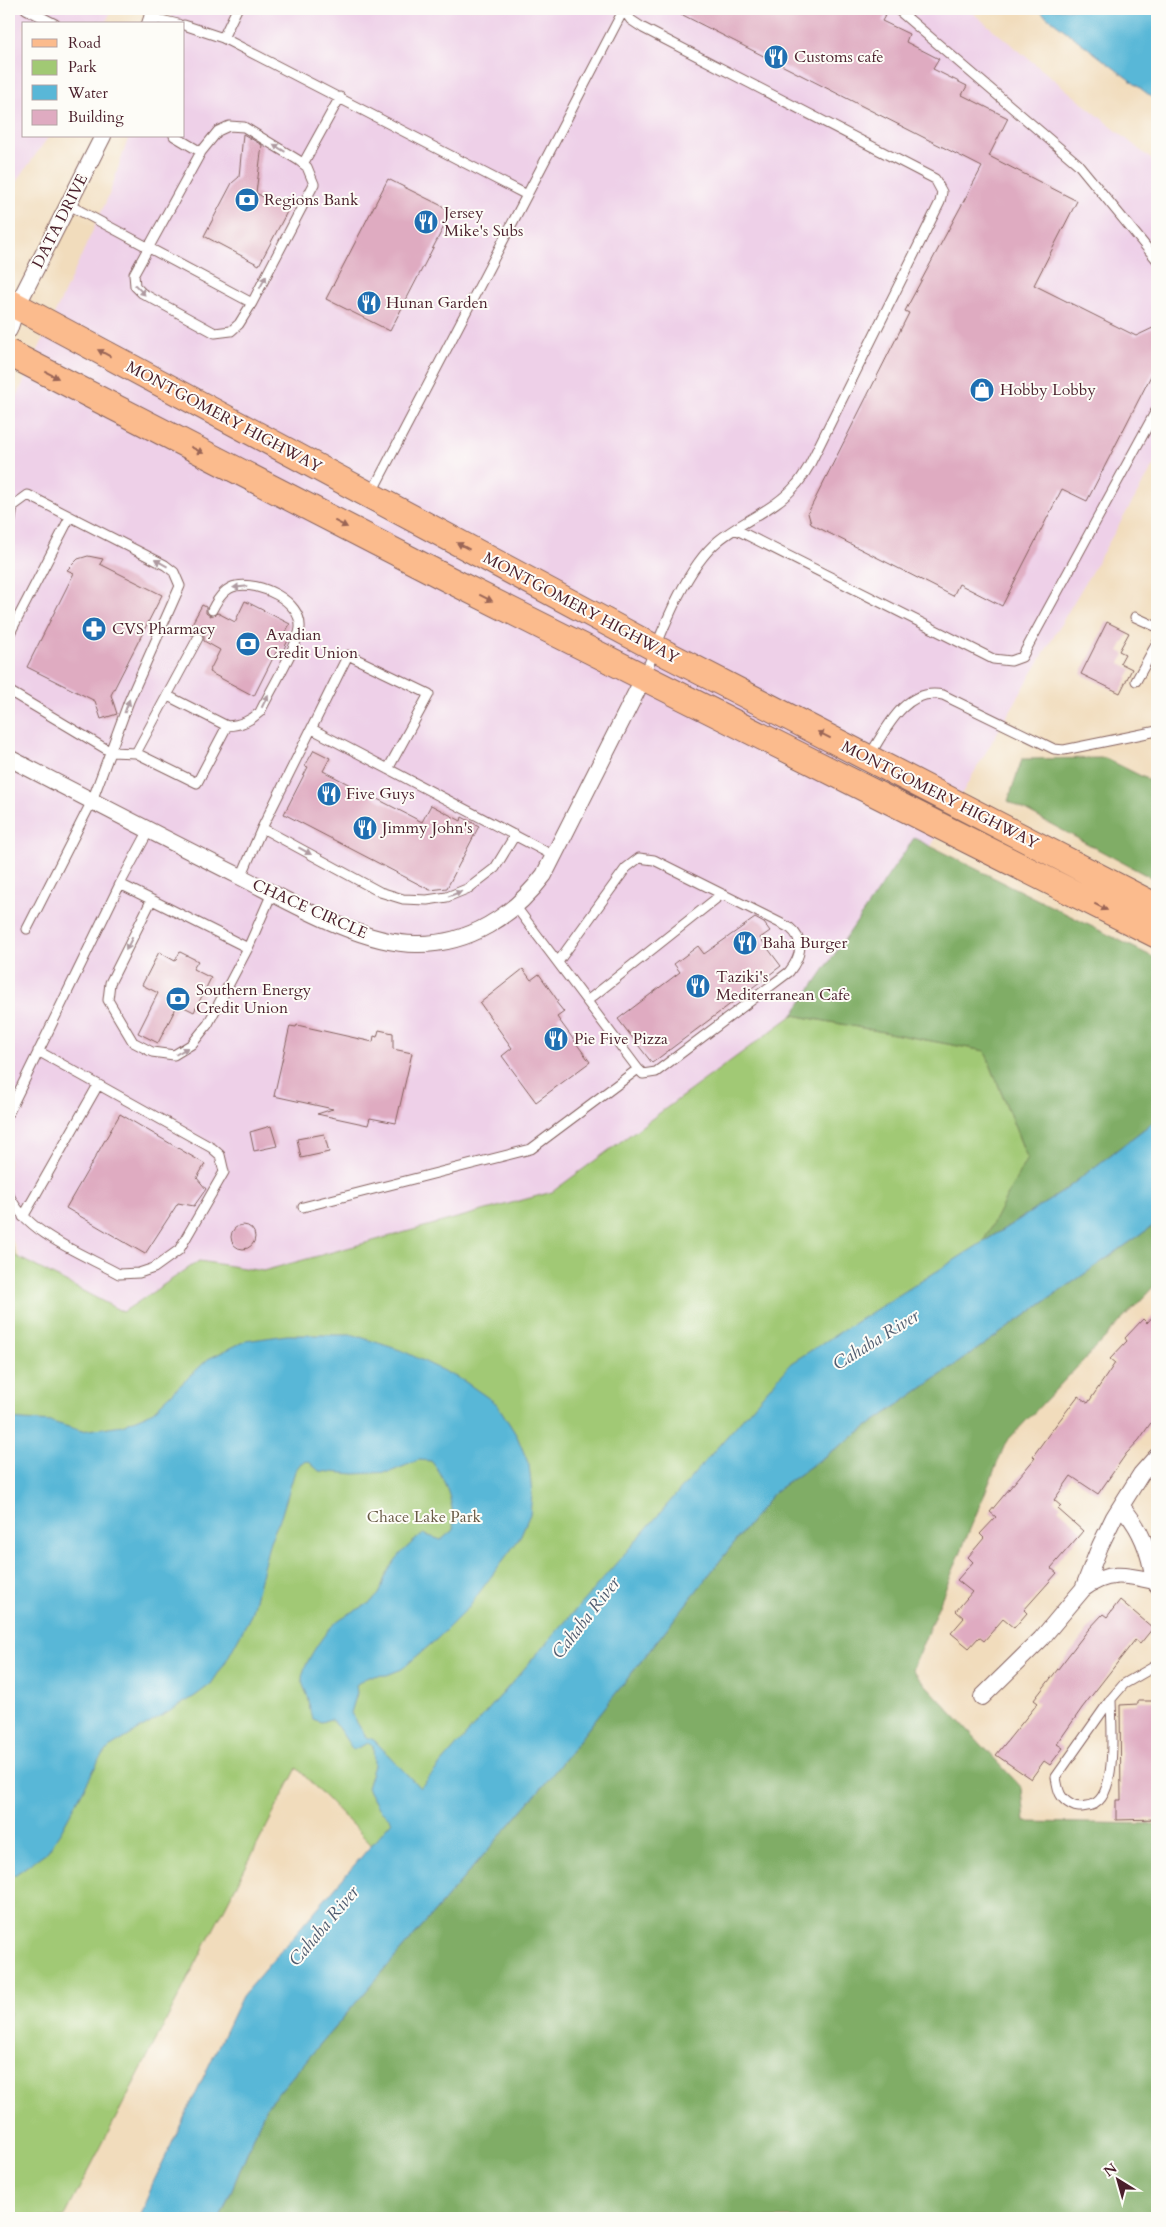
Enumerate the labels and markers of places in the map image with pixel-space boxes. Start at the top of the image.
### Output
restaurant icon: Customs cafe [763,44,789,70]
place label: Customs cafe [794,46,884,68]
bank icon: Regions Bank [234,187,260,213]
place label: Regions Bank [264,189,359,211]
place label: Jersey Mike's Subs [442,202,523,242]
restaurant icon: Jersey Mike's Subs [413,209,439,235]
restaurant icon: Hunan Garden [356,290,382,316]
place label: Hunan Garden [386,292,488,314]
shop icon: Hobby Lobby [969,377,995,403]
place label: Hobby Lobby [1000,379,1096,401]
pharmacy icon: CVS Pharmacy [81,616,107,642]
place label: CVS Pharmacy [112,618,216,640]
place label: Avadian Credit Union [266,624,358,664]
bank icon: Avadian Credit Union [235,631,261,657]
restaurant icon: Five Guys [316,781,342,807]
place label: Five Guys [346,783,415,805]
restaurant icon: Jimmy John's [352,815,378,841]
place label: Jimmy John's [380,817,473,839]
restaurant icon: Baha Burger [732,930,758,956]
place label: Baha Burger [762,932,848,954]
place label: Taziki's Mediterranean Cafe [716,966,850,1006]
restaurant icon: Taziki's Mediterranean Cafe [685,973,711,999]
place label: Southern Energy Credit Union [196,979,312,1019]
bank icon: Southern Energy Credit Union [165,986,191,1012]
restaurant icon: Pie Five Pizza [543,1026,569,1052]
place label: Pie Five Pizza [574,1028,668,1050]

